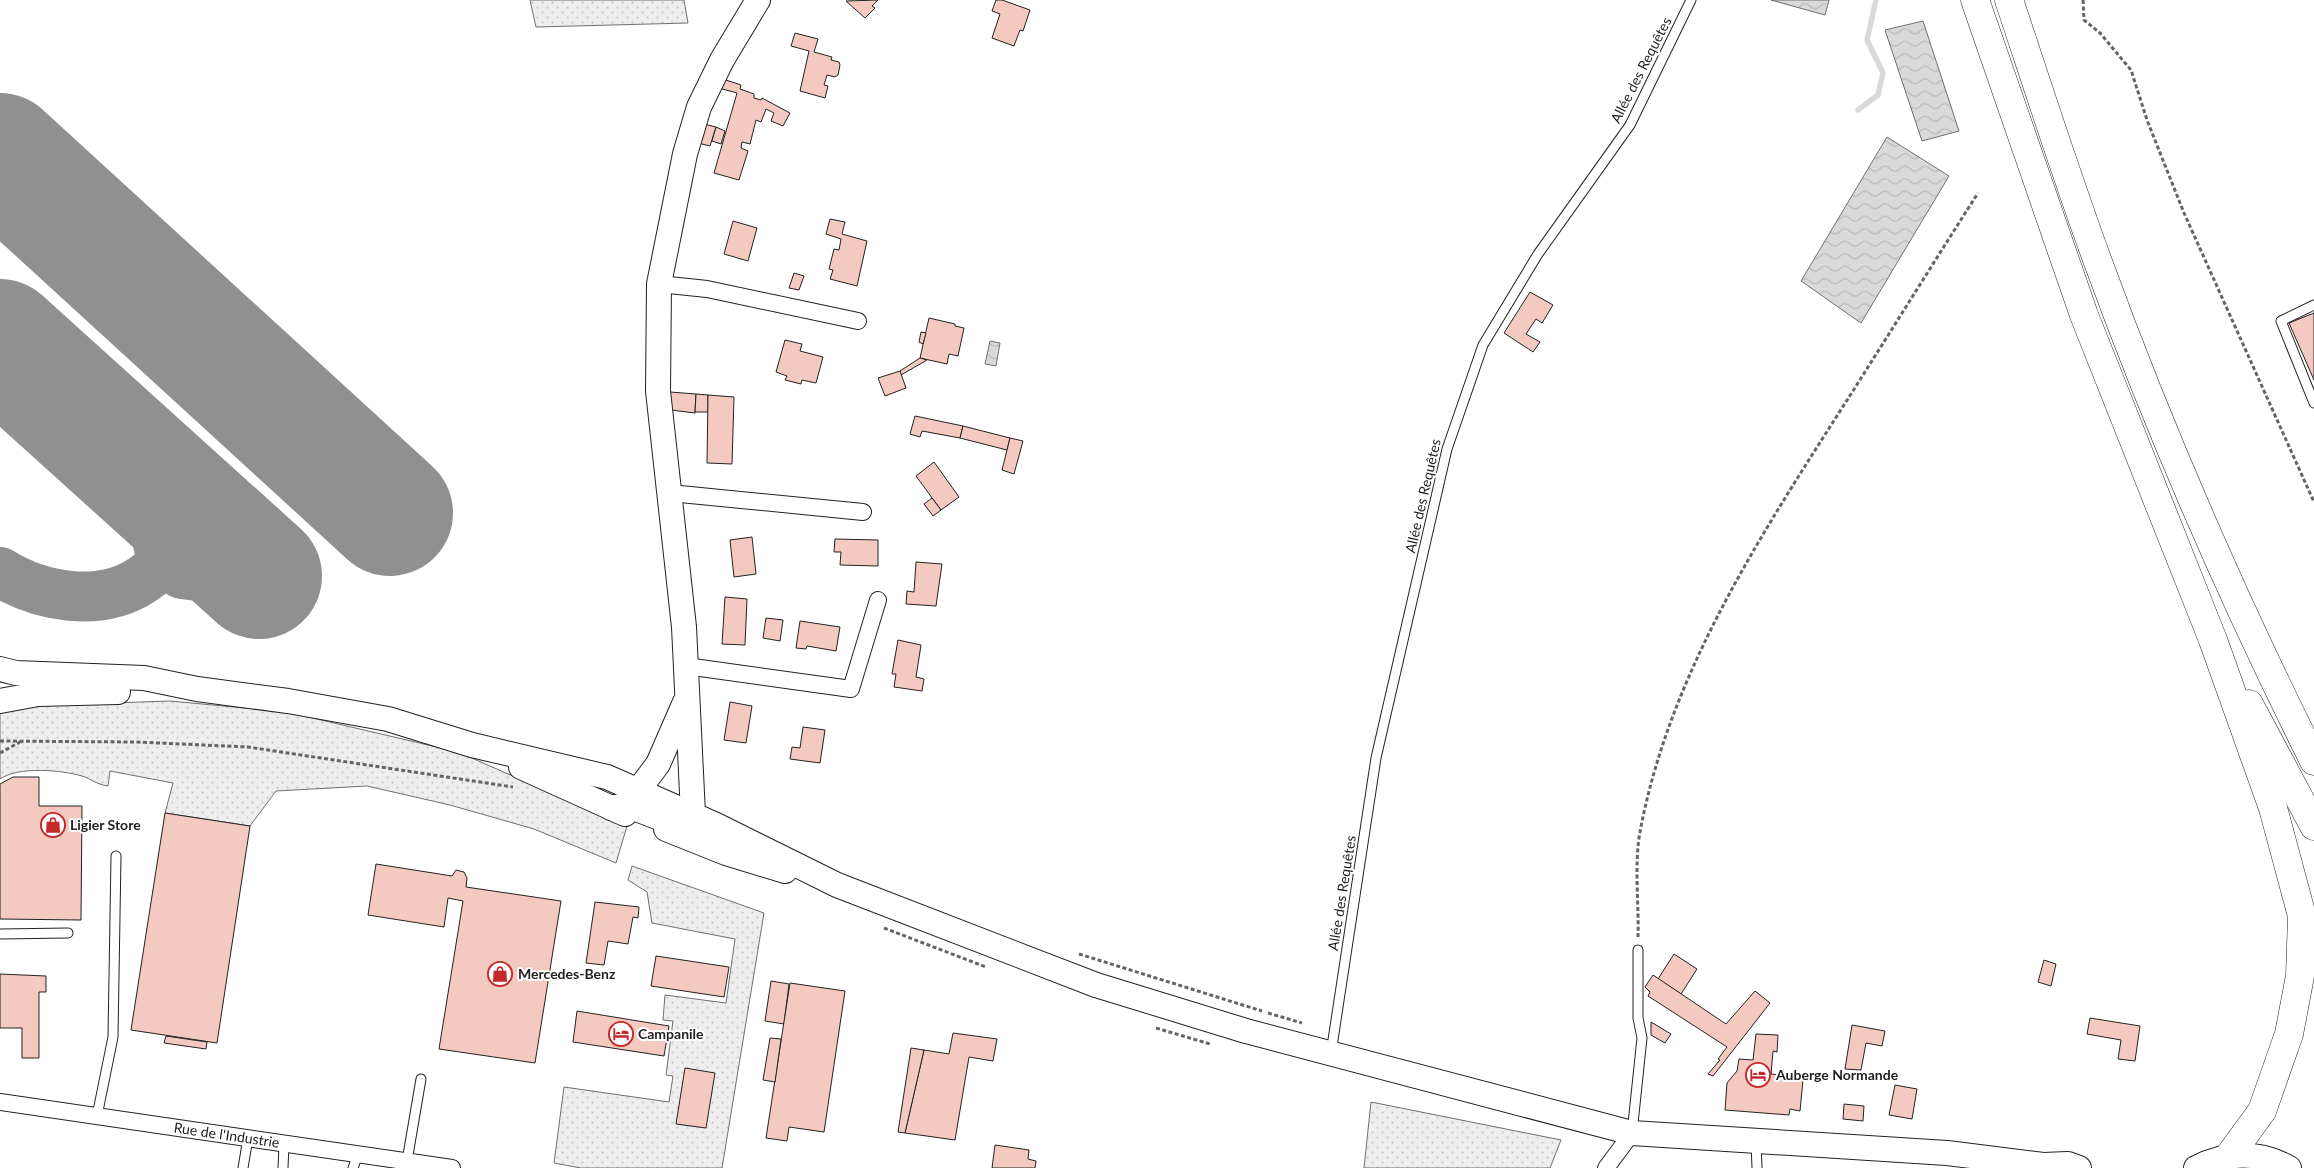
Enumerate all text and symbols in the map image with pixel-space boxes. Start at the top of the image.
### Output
street label: Allée des Requêtes [1607,14,1675,126]
street label: Allée des Requêtes [1401,437,1444,555]
shop icon: Ligier Store [40,812,66,838]
place label: Ligier Store [70,816,141,833]
street label: Allée des Requêtes [1324,834,1359,952]
shop icon: Mercedes-Benz [487,961,513,987]
place label: Mercedes-Benz [518,965,616,982]
hotel icon: Campanile [608,1021,634,1047]
place label: Campanile [638,1025,704,1042]
hotel icon: Auberge Normande [1745,1062,1771,1088]
place label: Auberge Normande [1775,1066,1899,1083]
street label: Rue de l'Industrie [173,1118,281,1151]

